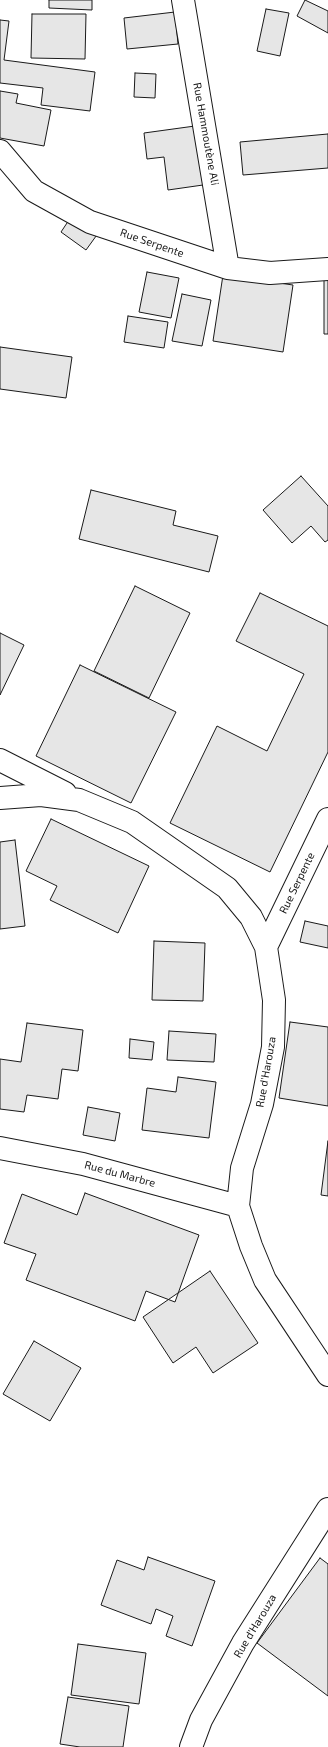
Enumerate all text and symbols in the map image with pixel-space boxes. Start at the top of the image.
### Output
street label: Rue Hammoutène Ali [190,82,222,186]
street label: Rue Serpente [118,226,186,260]
street label: Rue Serpente [276,850,318,916]
street label: Rue d'Harouza [253,1035,279,1109]
street label: Rue du Marbre [83,1158,157,1190]
street label: Rue d'Harouza [231,1592,279,1660]

